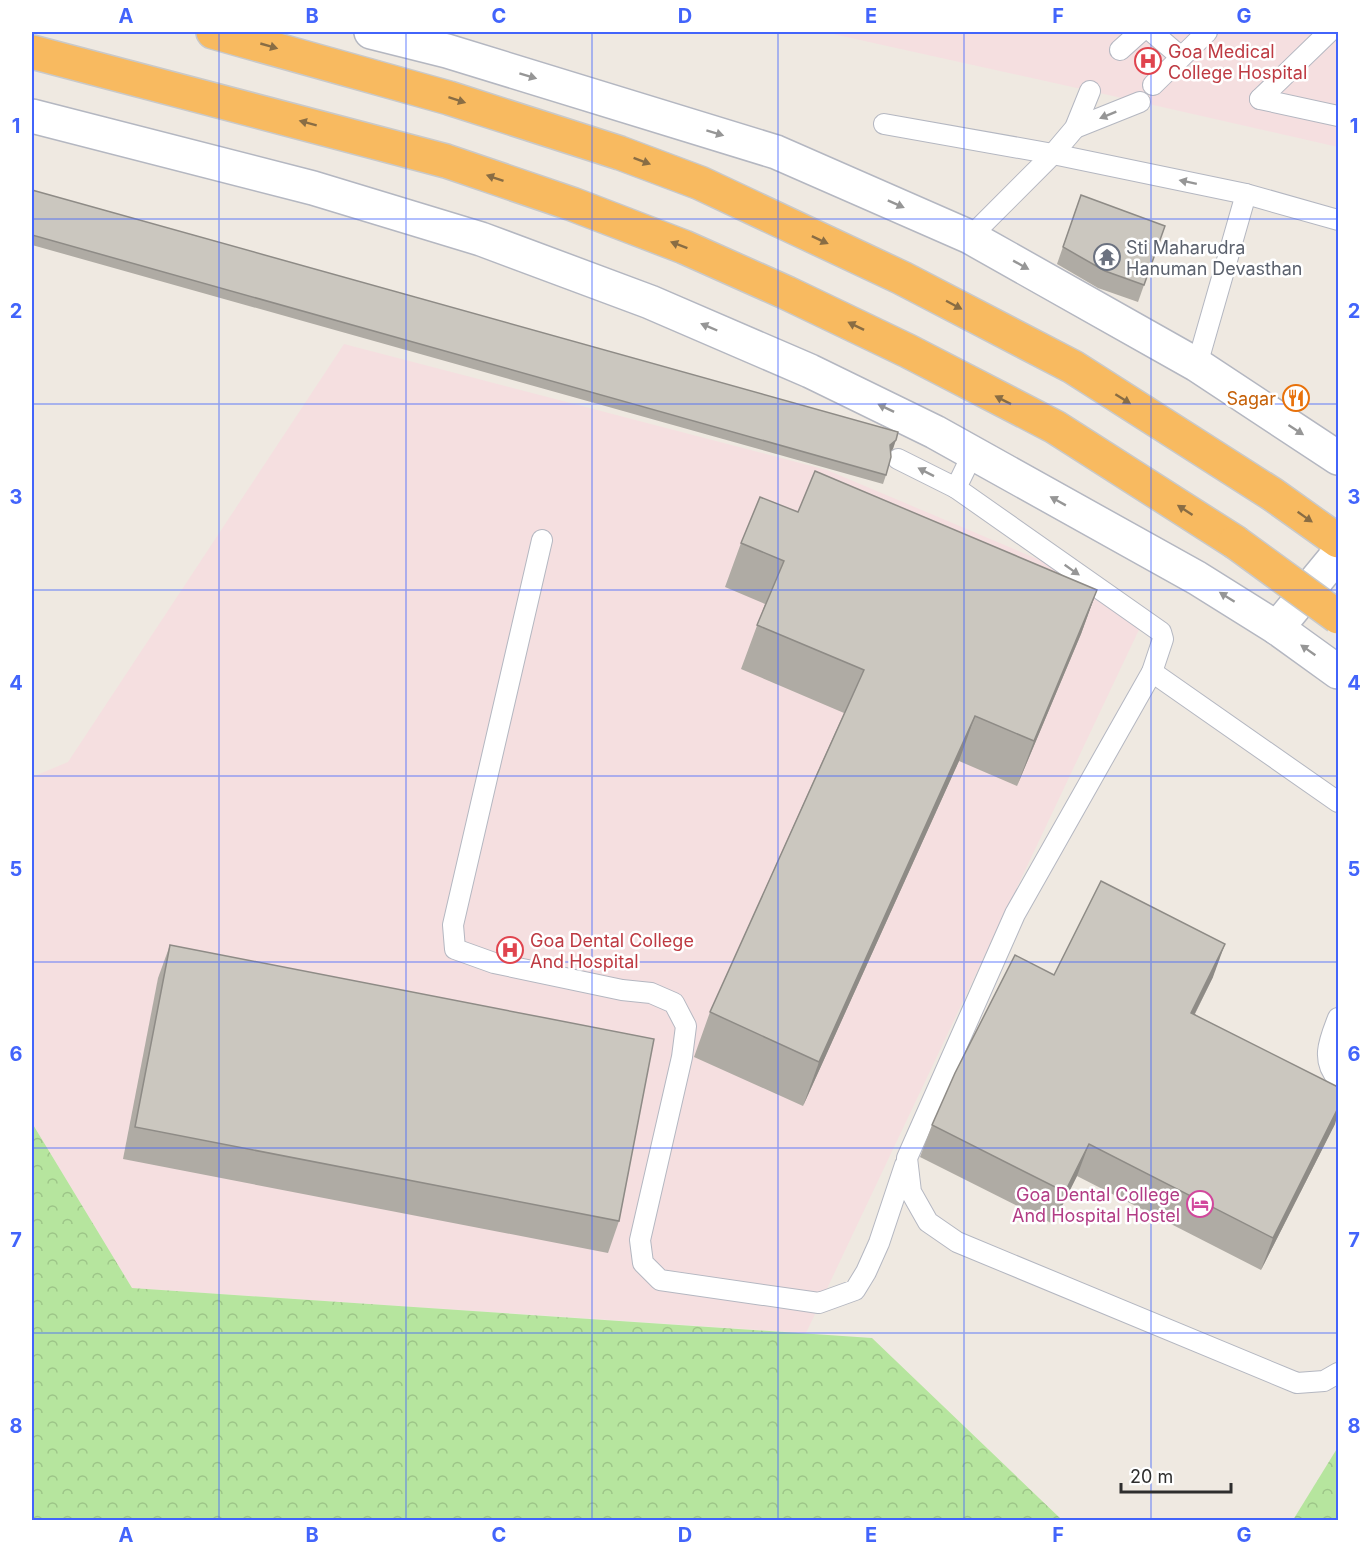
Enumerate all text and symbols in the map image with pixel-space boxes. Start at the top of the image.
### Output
text: A [119,4,134,28]
text: B [305,4,319,28]
text: C [492,4,506,28]
text: D [678,4,692,28]
text: E [865,4,877,28]
text: F [1052,4,1064,28]
text: G [1236,4,1252,28]
place label: Goa Medical College Hospital [1168,41,1307,83]
one-way arrow [260,42,278,51]
hospital icon: Goa Medical College Hospital [1133,46,1163,76]
one-way arrow [519,72,537,81]
one-way arrow [448,96,466,105]
one-way arrow [1098,110,1116,120]
text: 1 [12,114,20,138]
text: 1 [1350,114,1358,138]
one-way arrow [299,118,317,128]
one-way arrow [706,129,724,138]
one-way arrow [633,157,651,167]
one-way arrow [486,173,504,182]
one-way arrow [1179,177,1198,186]
one-way arrow [887,200,905,210]
one-way arrow [812,235,829,244]
place label: Sti Maharudra Hanuman Devasthan [1126,237,1302,279]
one-way arrow [669,239,687,249]
temple icon: Sti Maharudra Hanuman Devasthan [1092,242,1122,272]
one-way arrow [1013,260,1030,270]
text: 2 [10,299,22,323]
text: 2 [1348,299,1360,323]
one-way arrow [946,300,963,310]
one-way arrow [847,321,864,331]
one-way arrow [700,322,718,332]
restaurant icon: Sagar [1281,383,1311,413]
place label: Sagar [1226,388,1276,409]
one-way arrow [1114,393,1131,404]
one-way arrow [994,395,1011,405]
one-way arrow [878,404,895,413]
one-way arrow [1288,424,1304,435]
one-way arrow [917,468,934,477]
text: 3 [10,485,22,509]
text: 3 [1348,485,1360,509]
one-way arrow [1050,495,1066,506]
one-way arrow [1177,505,1194,516]
one-way arrow [1297,511,1313,523]
one-way arrow [1064,564,1080,576]
one-way arrow [1219,592,1235,603]
one-way arrow [1300,644,1316,656]
text: 4 [9,671,23,695]
text: 4 [1347,671,1361,695]
text: 5 [10,857,22,881]
text: 5 [1348,857,1360,881]
place label: Goa Dental College And Hospital [530,930,694,972]
hospital icon: Goa Dental College And Hospital [495,935,525,965]
text: 6 [10,1042,23,1066]
text: 6 [1348,1042,1361,1066]
place label: Goa Dental College And Hospital Hostel [1012,1184,1180,1226]
hotel icon: Goa Dental College And Hospital Hostel [1185,1189,1215,1219]
text: 7 [10,1228,22,1252]
text: 7 [1348,1228,1360,1252]
text: 8 [9,1414,23,1438]
text: 8 [1347,1414,1361,1438]
scale bar [1121,1456,1230,1494]
text: 20 m [1130,1466,1173,1487]
text: A [119,1523,134,1547]
text: B [305,1523,319,1547]
text: C [492,1523,506,1547]
text: D [678,1523,692,1547]
text: E [865,1523,877,1547]
text: F [1052,1523,1064,1547]
text: G [1236,1523,1252,1547]

